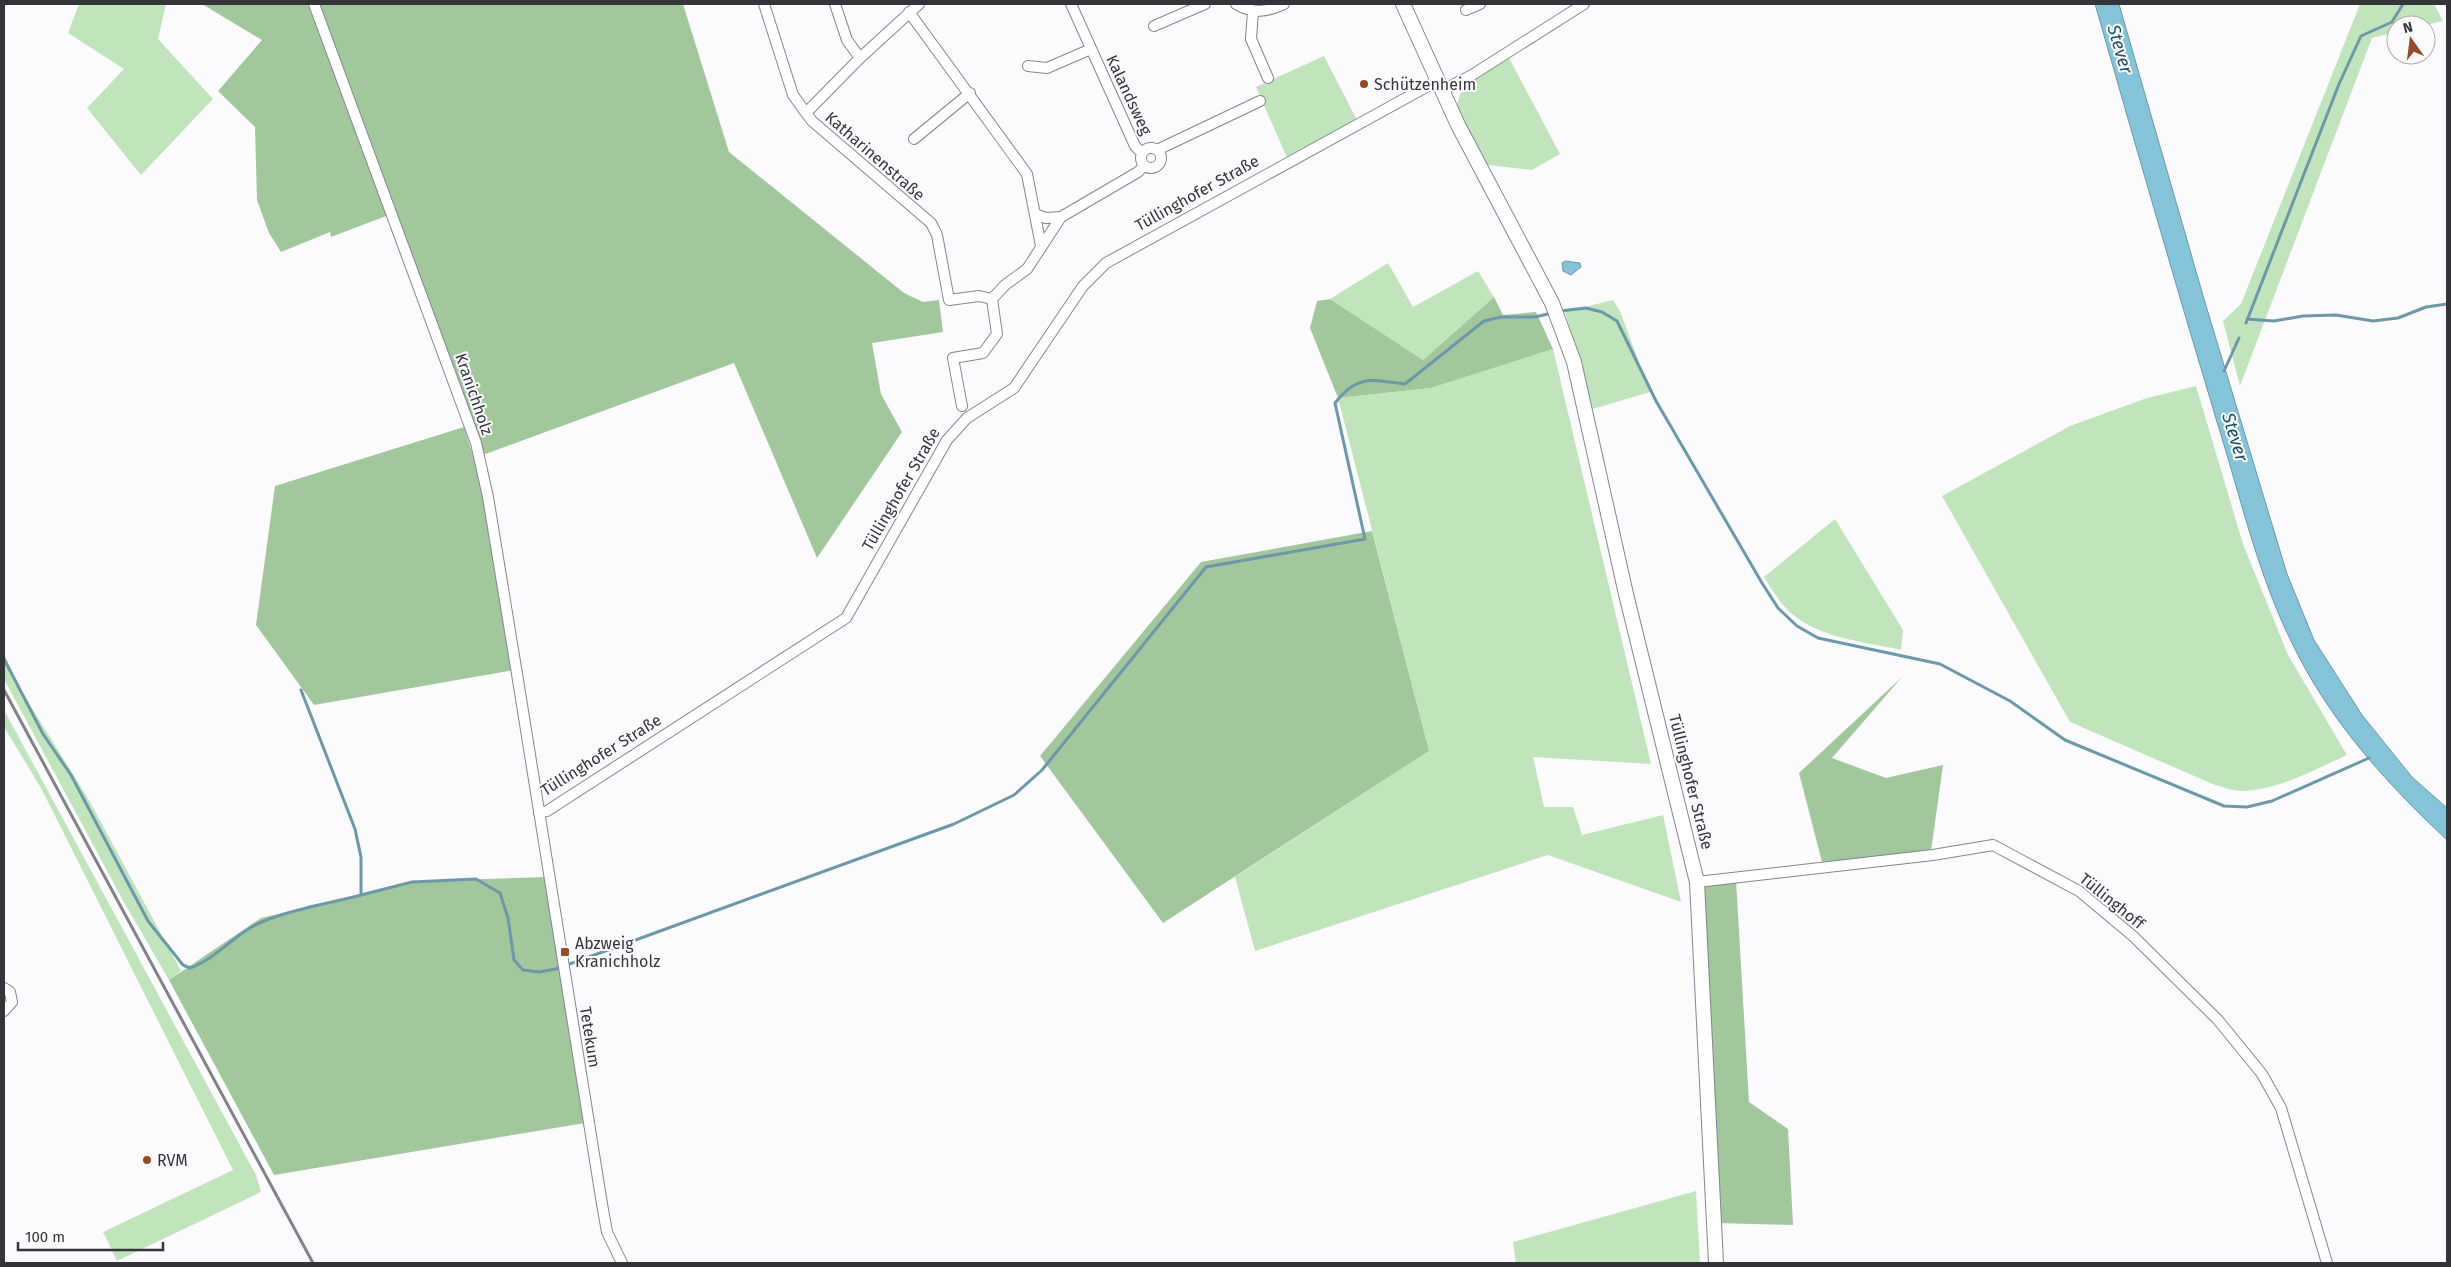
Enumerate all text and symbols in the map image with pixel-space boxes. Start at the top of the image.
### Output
north arrow [2386,15,2436,65]
text: N [2401,18,2415,37]
water label: Stever [2102,21,2138,77]
street label: Kalandsweg [1102,52,1156,139]
place label: Schützenheim [1374,75,1476,94]
marker: Schützenheim [1358,78,1370,90]
street label: Katharinenstraße [821,108,929,204]
street label: Tüllinghofer Straße [1132,151,1262,235]
street label: Kranichholz [451,351,497,437]
water label: Stever [2217,409,2253,465]
street label: Tüllinghofer Straße [858,424,944,554]
street label: Tüllinghofer Straße [537,710,665,800]
street label: Tüllinghofer Straße [1665,712,1717,852]
street label: Tüllinghoff [2076,869,2150,934]
place label: Abzweig Kranichholz [575,934,660,971]
marker: Abzweig Kranichholz [559,946,571,958]
street label: Tetekum [576,1005,604,1069]
place label: RVM [157,1151,188,1170]
marker: RVM [141,1154,153,1166]
scale bar [18,1220,162,1252]
text: 100 m [25,1228,65,1246]

